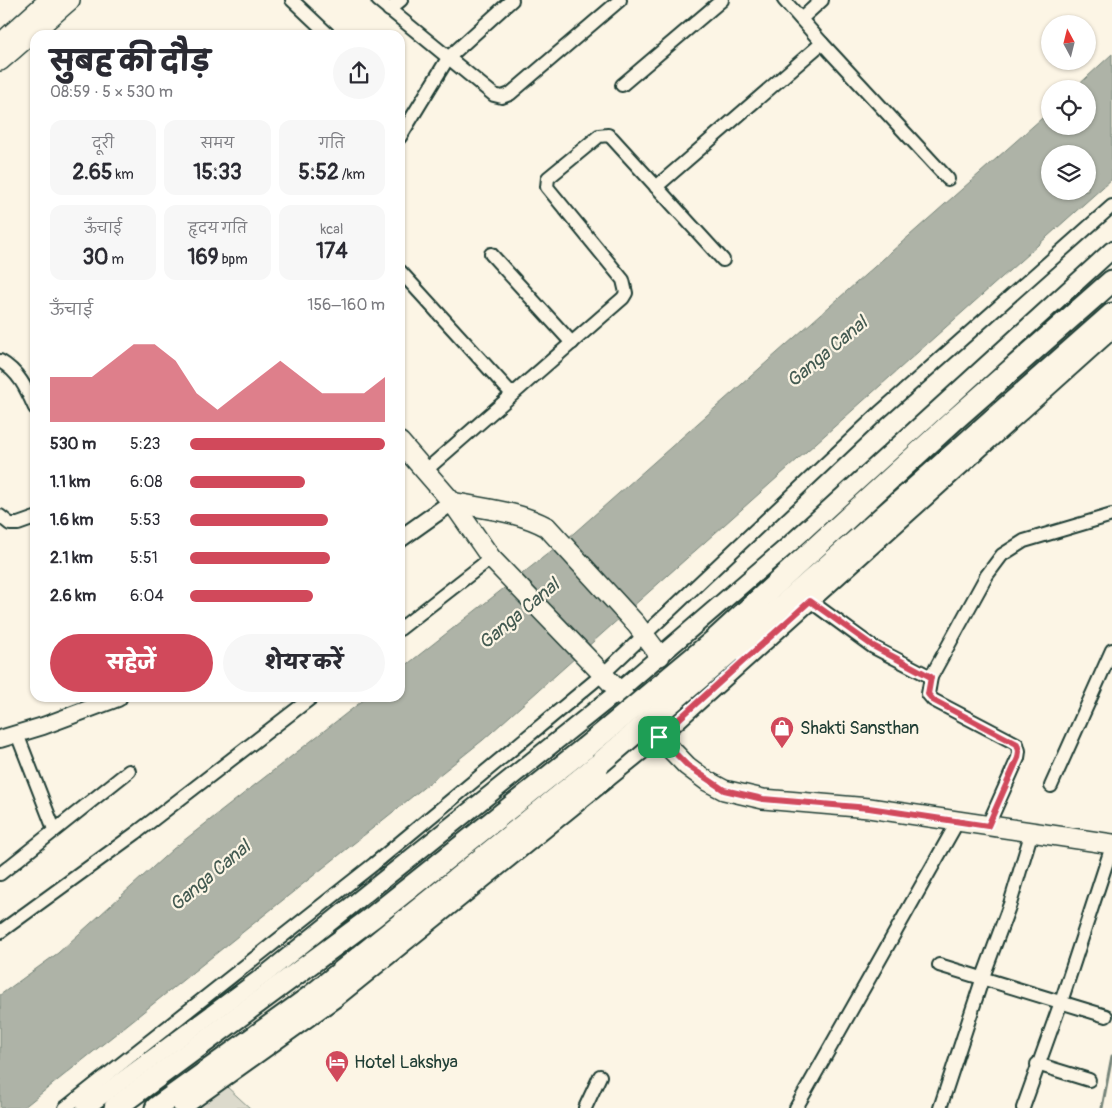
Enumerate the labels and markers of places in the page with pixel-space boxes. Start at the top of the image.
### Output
shop icon: Shakti Sansthan [769,715,795,749]
pin [638,716,680,758]
place label: Shakti Sansthan [800,717,919,740]
hotel icon: Hotel Lakshya [324,1049,350,1083]
place label: Hotel Lakshya [354,1051,458,1074]

